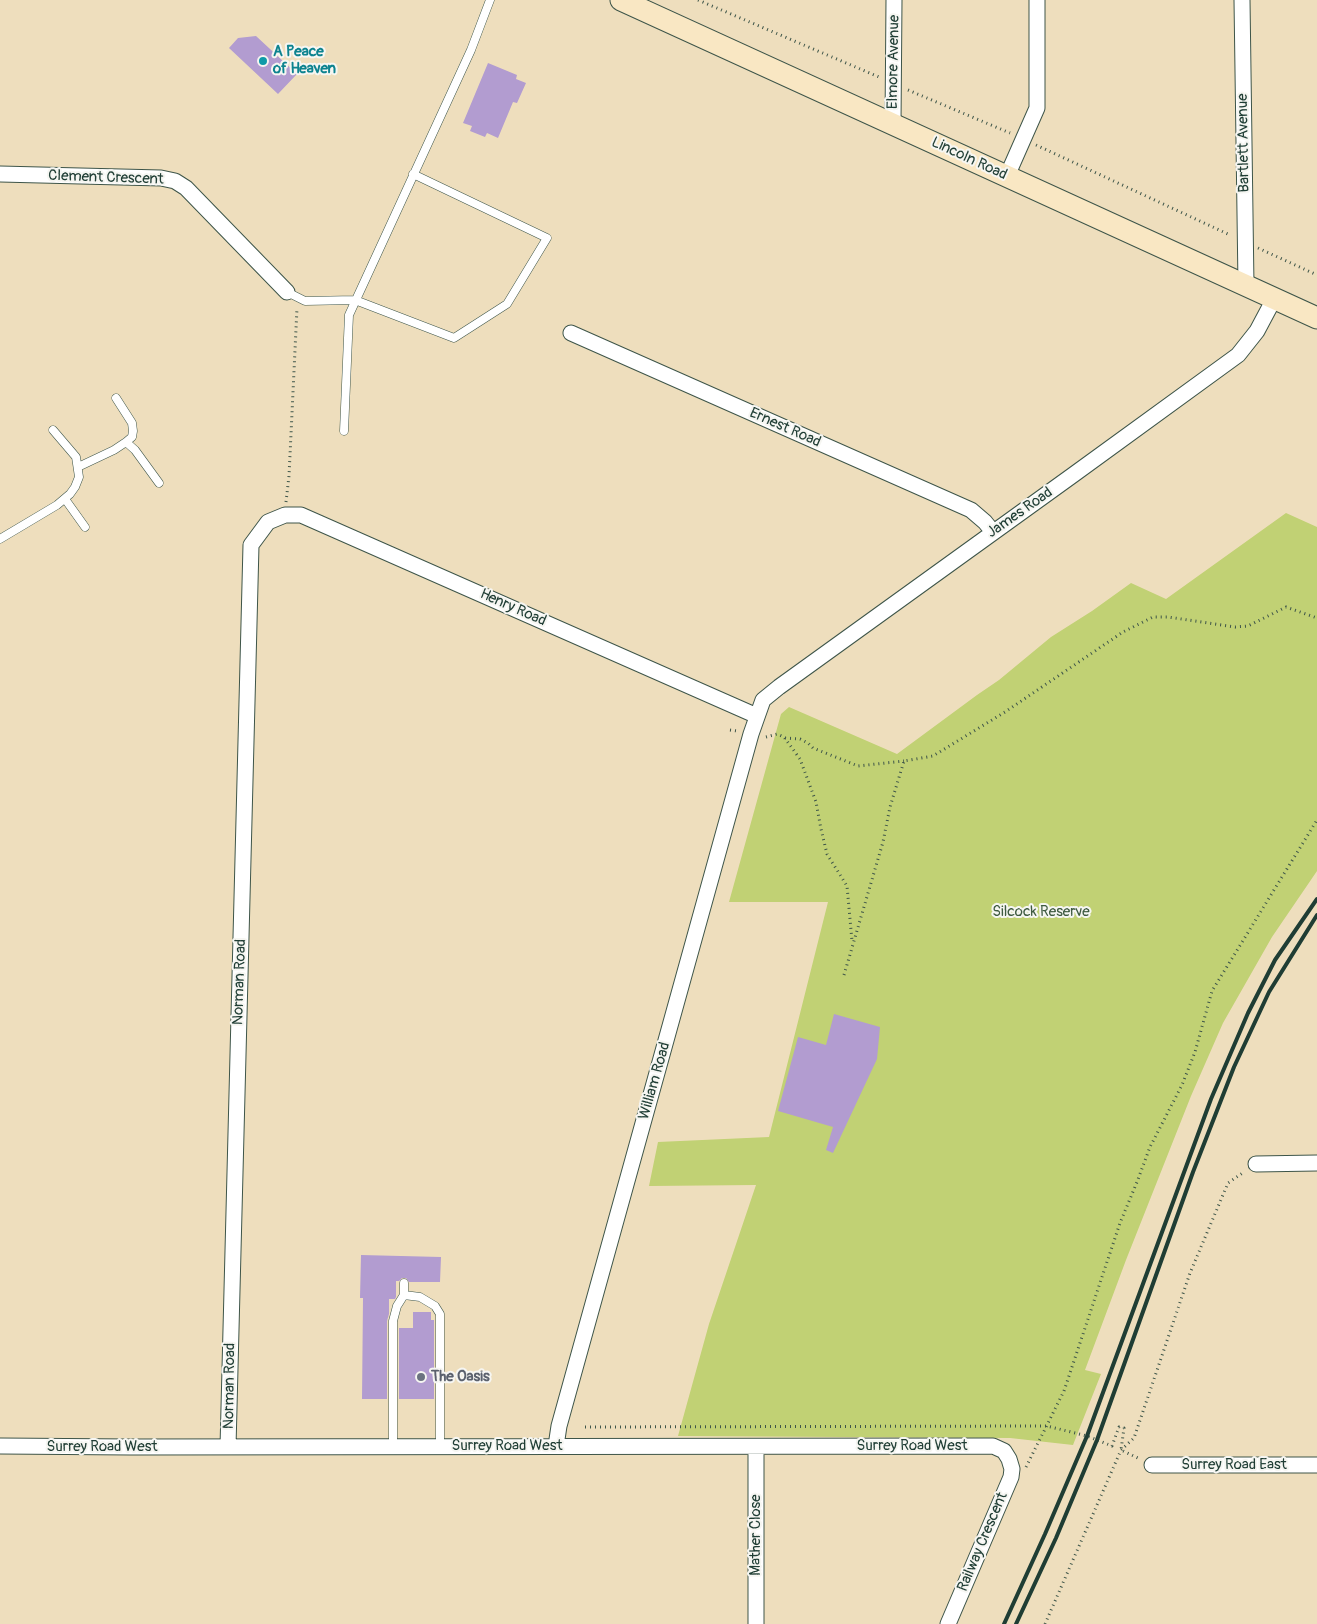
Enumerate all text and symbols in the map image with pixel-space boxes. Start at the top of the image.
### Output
street label: Elmore Avenue [884,15,904,109]
place label: A Peace of Heaven [273,43,336,78]
marker: A Peace of Heaven [257,55,269,67]
street label: Bartlett Avenue [1234,93,1254,193]
street label: Lincoln Road [928,134,1010,184]
street label: Clement Crescent [48,167,164,189]
street label: Ernest Road [747,404,823,452]
street label: James Road [984,484,1056,542]
street label: Henry Road [477,585,549,631]
park label: Silcock Reserve [992,903,1090,921]
street label: Norman Road [230,939,250,1025]
street label: William Road [635,1040,675,1122]
street label: Norman Road [220,1343,240,1429]
place label: The Oasis [431,1368,490,1386]
marker: The Oasis [415,1371,427,1383]
street label: Surrey Road West [451,1437,563,1455]
street label: Surrey Road West [856,1437,968,1455]
street label: Surrey Road West [46,1438,158,1456]
street label: Surrey Road East [1181,1456,1287,1474]
street label: Railway Crescent [954,1490,1012,1594]
street label: Mather Close [747,1494,765,1576]

